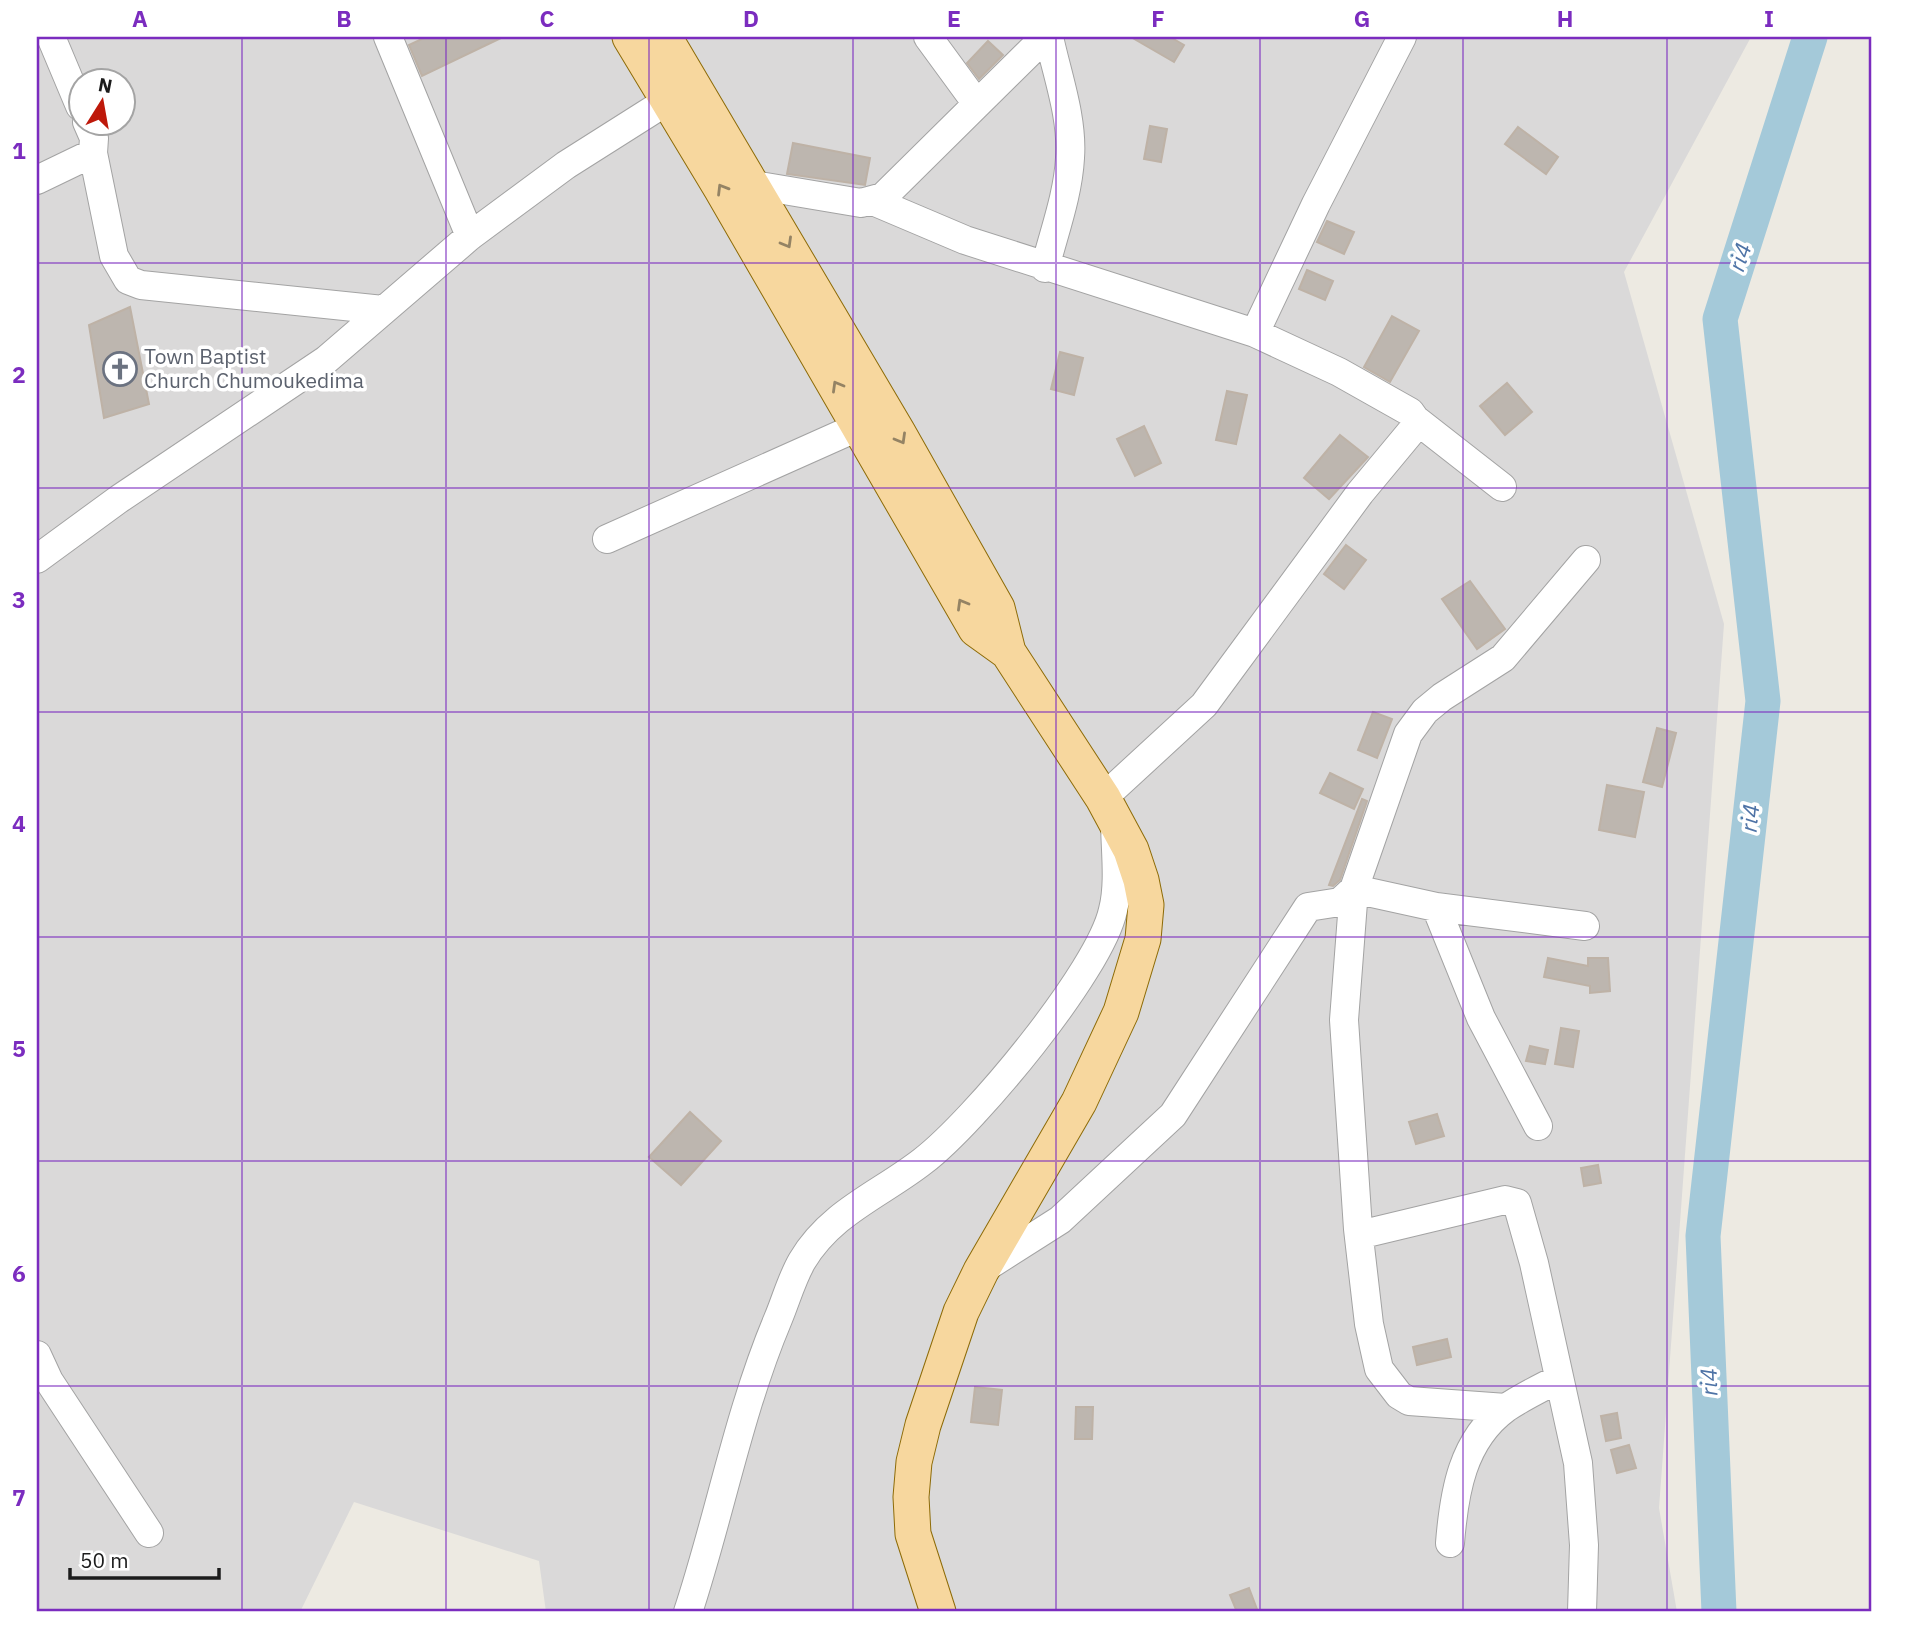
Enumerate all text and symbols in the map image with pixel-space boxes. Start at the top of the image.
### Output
text: A [132,3,148,33]
text: B [336,3,352,33]
text: C [540,3,555,33]
text: D [743,3,759,33]
text: E [947,3,961,33]
text: F [1151,3,1165,33]
text: G [1354,3,1370,33]
text: H [1557,3,1573,33]
text: I [1764,3,1774,33]
north arrow [66,66,136,136]
text: N [96,72,114,98]
text: 1 [12,135,26,165]
one-way arrow [717,184,730,197]
one-way arrow [779,235,792,248]
water label: ri4 [1720,239,1758,275]
place label: Town Baptist Church Chumoukedima [144,342,364,394]
church icon: Town Baptist Church Chumoukedima [101,350,139,388]
text: 2 [12,359,26,389]
one-way arrow [832,380,845,393]
one-way arrow [893,432,906,445]
text: 3 [12,584,26,614]
one-way arrow [957,599,970,612]
water label: ri4 [1733,802,1765,834]
text: 4 [12,808,26,838]
text: 5 [12,1033,26,1063]
text: 6 [12,1258,26,1288]
water label: ri4 [1693,1367,1723,1397]
text: 7 [12,1482,26,1512]
scale bar [70,1537,219,1581]
text: 50 m [80,1546,129,1574]

